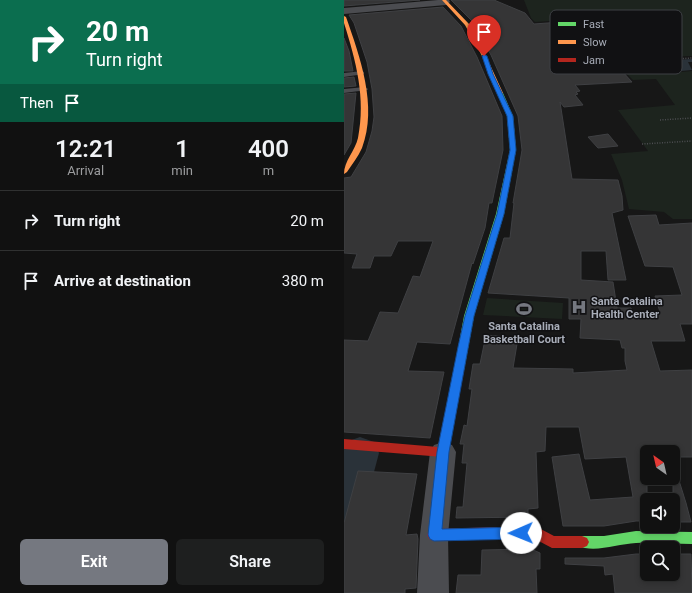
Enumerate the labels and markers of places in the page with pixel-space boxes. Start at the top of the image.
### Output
pin [467,15,501,56]
place label: Santa Catalina Health Center [591,295,663,321]
hospital icon: Santa Catalina Health Center [570,298,588,316]
sports icon: Santa Catalina Basketball Court [515,300,533,318]
place label: Santa Catalina Basketball Court [483,320,565,346]

